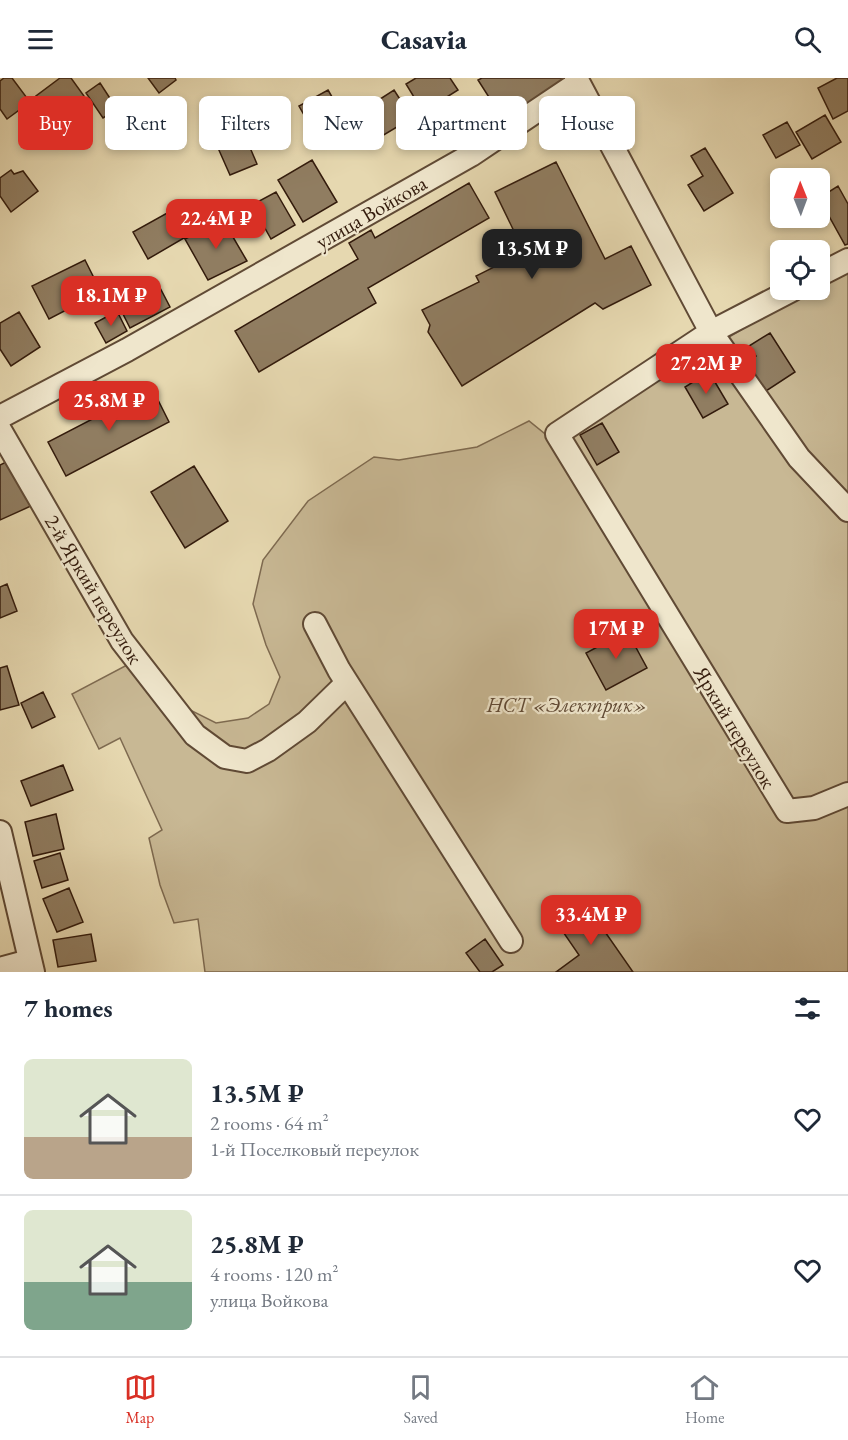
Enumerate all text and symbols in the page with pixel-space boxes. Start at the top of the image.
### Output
text: Casavia [381,22,467,57]
icon: menu [24,23,57,56]
icon: search [791,23,824,56]
chip: Buy [18,96,93,150]
chip: Rent [105,96,187,150]
chip: Filters [199,96,291,150]
chip: New [303,96,384,150]
chip: Apartment [396,96,527,150]
chip: House [539,96,635,150]
north arrow [770,168,830,228]
map controls [770,168,830,300]
street label: улица Войкова [310,169,432,255]
pin: 22.4M ₽ [161,199,271,250]
text: 22.4M ₽ [180,205,252,231]
pin: 13.5M ₽ [477,229,587,280]
text: 13.5M ₽ [496,235,568,261]
button: locate [770,240,830,300]
pin: 18.1M ₽ [56,276,166,327]
text: 18.1M ₽ [75,282,147,308]
pin: 27.2M ₽ [651,344,761,395]
text: 27.2M ₽ [670,350,742,376]
pin: 25.8M ₽ [54,381,164,432]
text: 25.8M ₽ [73,387,145,413]
street label: 2-й Яркий переулок [39,509,149,669]
pin: 17M ₽ [574,609,658,660]
text: 17M ₽ [588,615,644,641]
street label: Яркий переулок [687,660,782,793]
park label: НСТ «Электрик» [486,691,647,718]
pin: 33.4M ₽ [536,895,646,946]
text: 33.4M ₽ [555,901,627,927]
text: 7 homes [24,991,113,1025]
icon: filters [791,992,824,1025]
text: 13.5M ₽ [210,1076,304,1110]
icon: home [72,1083,144,1155]
icon: heart [791,1103,824,1136]
text: 2 rooms · 64 m² [210,1110,329,1136]
text: 1-й Поселковый переулок [210,1136,419,1162]
text: 25.8M ₽ [210,1227,304,1261]
icon: home [72,1234,144,1306]
icon: heart [791,1254,824,1287]
text: 4 rooms · 120 m² [210,1261,338,1287]
text: улица Войкова [210,1287,328,1313]
tab: Map [124,1371,157,1428]
tab: Saved [404,1371,438,1428]
tab: Home [685,1371,724,1428]

